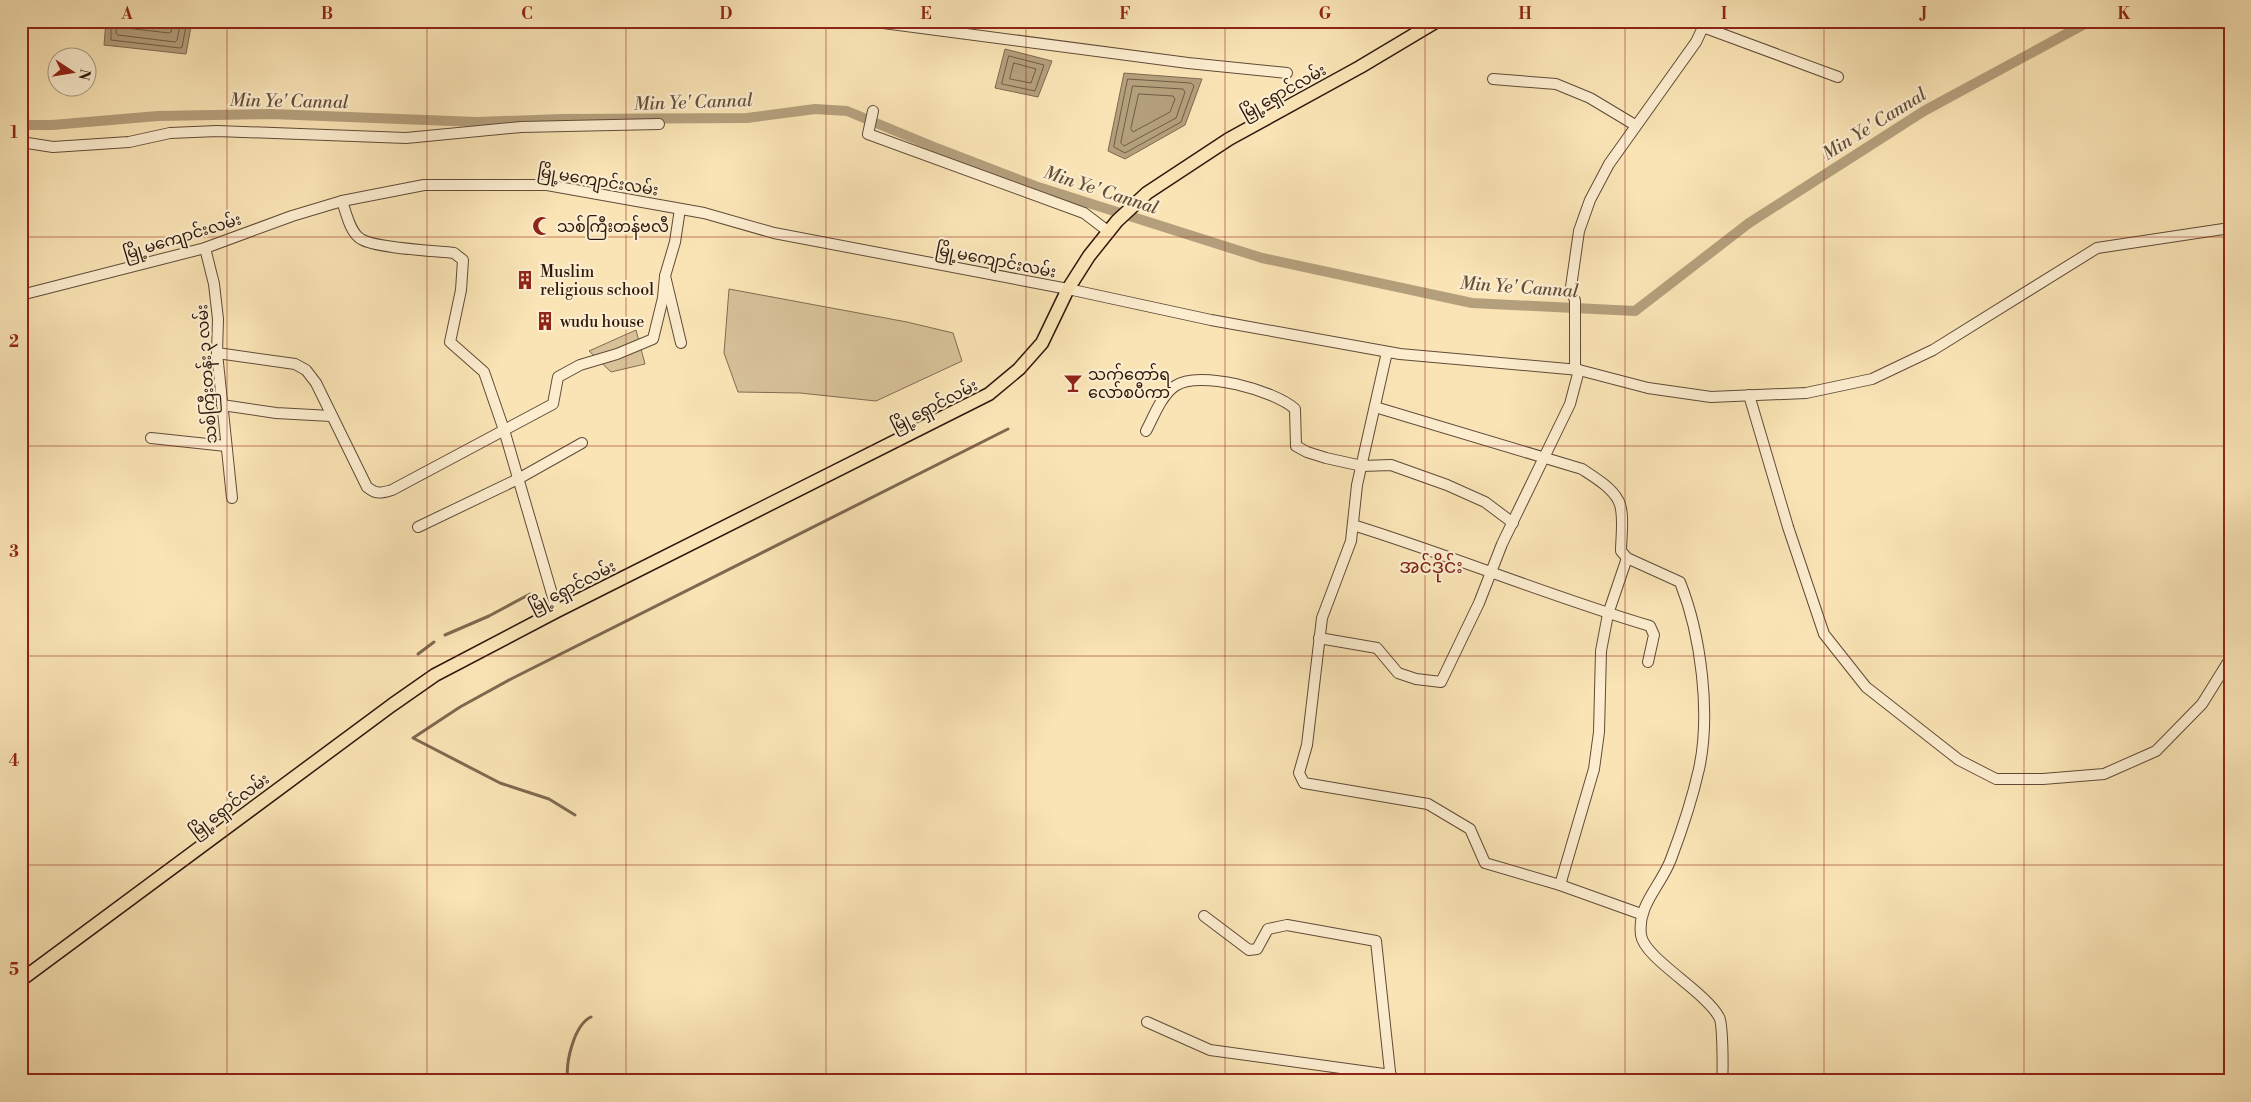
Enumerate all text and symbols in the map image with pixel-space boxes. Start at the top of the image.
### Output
text: A [120,4,133,24]
text: B [321,4,333,24]
text: C [521,4,533,24]
text: D [720,4,733,24]
text: E [920,4,932,24]
text: F [1119,4,1131,24]
text: G [1319,4,1332,24]
text: H [1518,4,1532,24]
text: I [1721,4,1727,24]
text: J [1919,4,1927,24]
text: K [2118,4,2132,24]
north arrow [48,48,98,98]
street label: မြို့ရှောင်လမ်း [1236,58,1332,127]
text: N [74,67,94,82]
water label: Min Ye' Cannal [1818,83,1931,166]
water label: Min Ye' Cannal [229,89,349,114]
water label: Min Ye' Cannal [633,89,753,116]
text: 1 [10,123,18,143]
street label: မြို့မကျောင်းလမ်း [535,160,660,203]
water label: Min Ye' Cannal [1041,161,1161,220]
street label: မြို့မကျောင်းလမ်း [120,208,245,267]
mosque icon: သစ်ကြီးတန်ဗလီ [531,215,553,237]
place label: သစ်ကြီးတန်ဗလီ [557,215,669,240]
street label: မြို့မကျောင်းလမ်း [933,238,1058,285]
place label: Muslim religious school [540,262,654,300]
building icon: Muslim religious school [514,269,536,291]
water label: Min Ye' Cannal [1459,272,1579,303]
street label: သစ်ကြီးတန်း ၃ လမ်း [190,303,225,444]
building icon: wudu house [534,310,556,332]
place label: wudu house [559,312,644,332]
text: 2 [9,332,19,352]
place label: သက်တော်ရ လော်စပီကာ [1088,363,1171,403]
bar icon: သက်တော်ရ လော်စပီကာ [1062,372,1084,394]
street label: မြို့ရှောင်လမ်း [887,374,983,440]
text: 3 [9,542,19,562]
district label: အင်ဒိုင်း [1399,552,1463,583]
street label: မြို့ရှောင်လမ်း [525,555,621,621]
text: 4 [9,751,20,771]
street label: မြို့ရှောင်လမ်း [185,768,276,846]
text: 5 [9,960,19,980]

